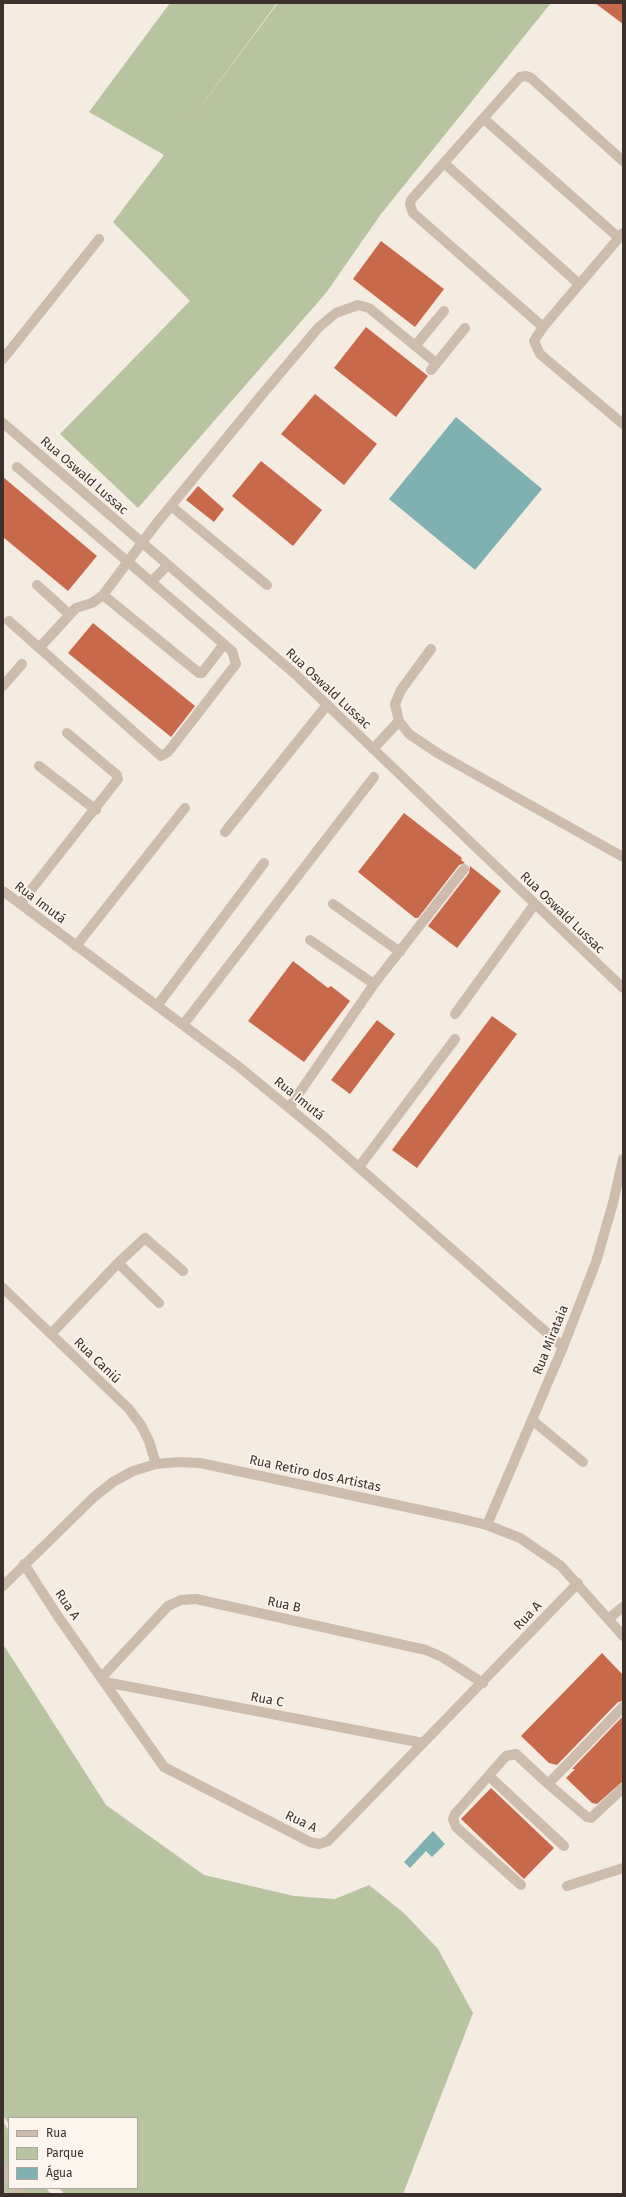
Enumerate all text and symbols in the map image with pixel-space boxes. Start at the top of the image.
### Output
street label: Rua Oswald Lussac [37,434,131,518]
street label: Rua Oswald Lussac [282,645,374,733]
street label: Rua Oswald Lussac [517,869,607,957]
street label: Rua Imutá [11,879,69,927]
street label: Rua Imutá [271,1074,327,1124]
street label: Rua Mirataia [530,1303,572,1377]
street label: Rua Caniú [70,1335,124,1387]
street label: Rua Retiro dos Artistas [248,1452,382,1496]
street label: Rua A [51,1587,83,1623]
street label: Rua B [266,1594,302,1616]
street label: Rua A [511,1598,545,1634]
street label: Rua C [249,1689,285,1711]
street label: Rua A [283,1808,319,1836]
legend [8,2117,138,2189]
text: Rua [46,2126,67,2140]
text: Parque [46,2146,84,2160]
text: Água [46,2166,73,2180]

